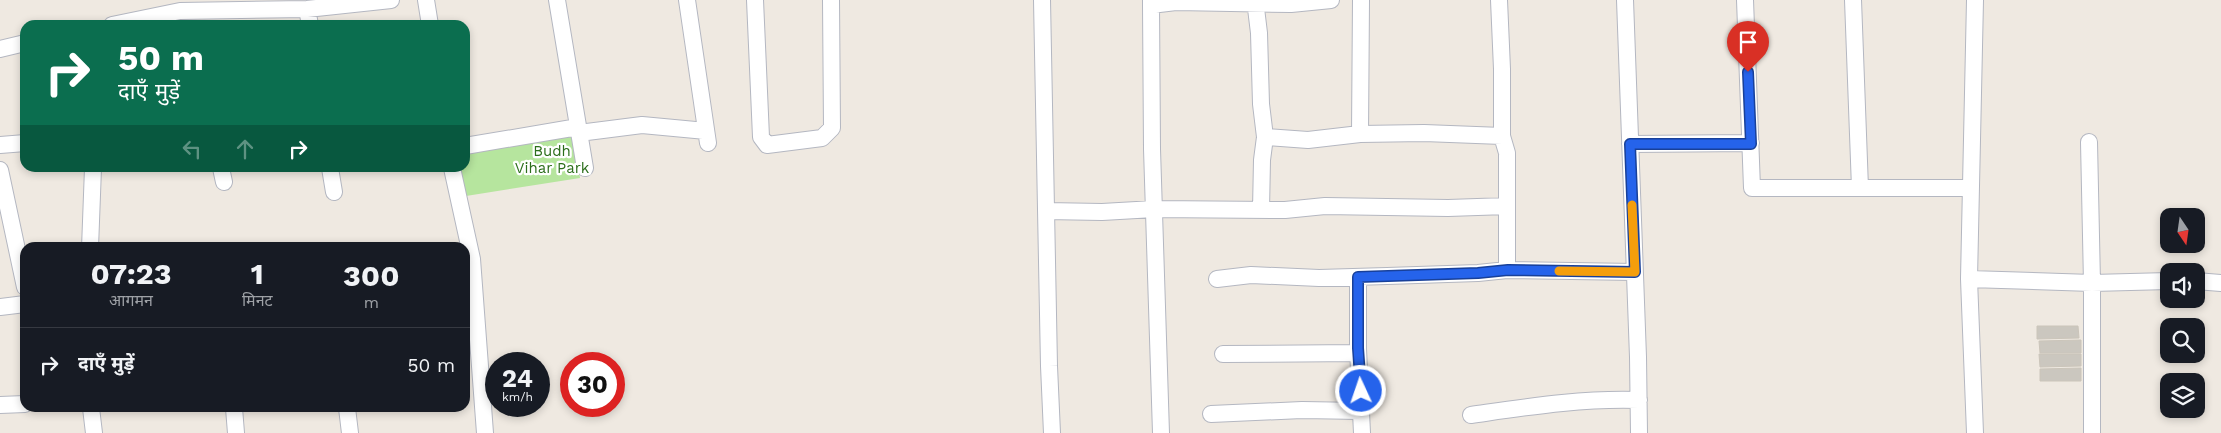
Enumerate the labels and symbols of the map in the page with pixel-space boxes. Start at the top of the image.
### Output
pin [1727,21,1769,72]
park label: Budh Vihar Park [515,142,590,177]
north arrow [2160,208,2205,252]
speed limit sign: 30 [560,352,625,417]
position arrow [1334,364,1386,416]

